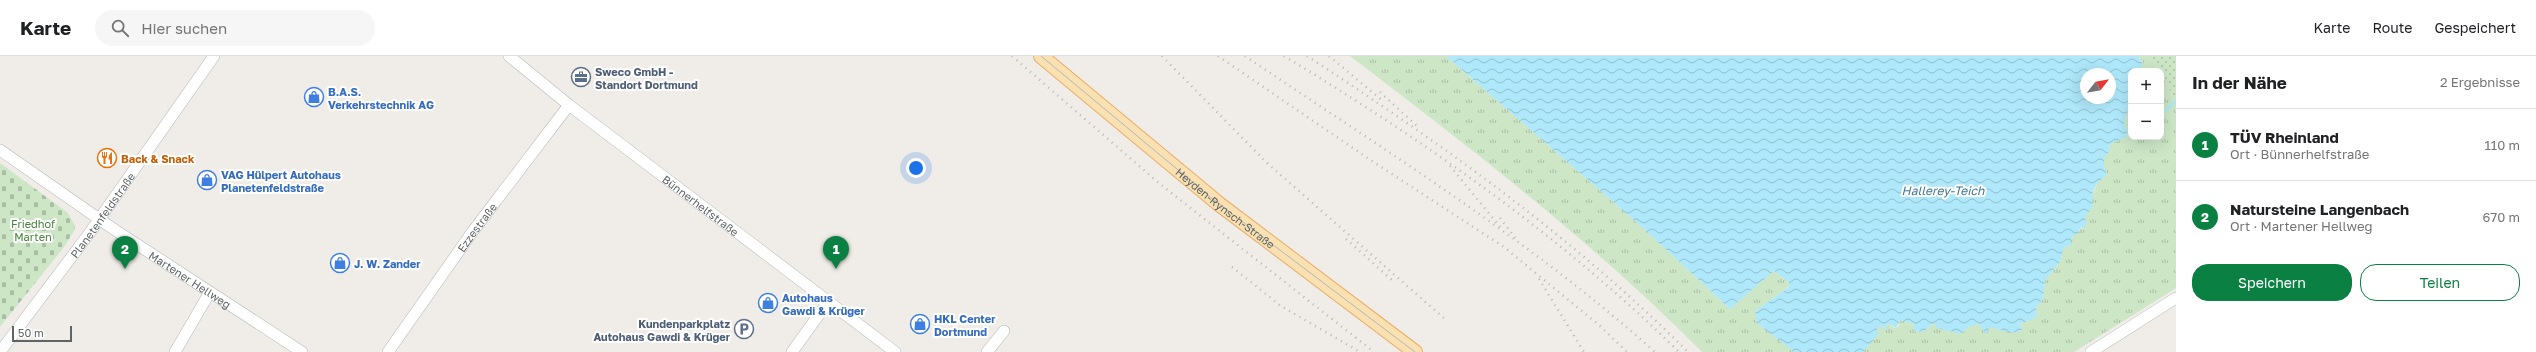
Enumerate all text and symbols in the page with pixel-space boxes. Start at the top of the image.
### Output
search box [95,10,375,46]
text: Karte [20,16,71,39]
icon: search [109,17,131,39]
text: Hier suchen [141,19,227,37]
text: Karte [2314,19,2350,36]
text: Route [2372,19,2412,36]
text: Gespeichert [2434,19,2516,36]
place label: Sweco GmbH - Standort Dortmund [595,65,698,91]
office icon: Sweco GmbH - Standort Dortmund [570,66,592,88]
north arrow [2080,68,2116,104]
map controls [2128,68,2164,140]
button: + [2128,68,2164,104]
text: In der Nähe [2192,72,2287,93]
text: 2 Ergebnisse [2440,74,2520,90]
place label: B.A.S. Verkehrstechnik AG [328,85,434,111]
shop icon: B.A.S. Verkehrstechnik AG [303,86,325,108]
button: − [2128,104,2164,140]
text: TÜV Rheinland [2230,128,2339,146]
text: 1 [2202,137,2208,153]
text: 110 m [2485,137,2520,153]
text: Ort · Bünnerhelfstraße [2230,146,2369,162]
restaurant icon: Back & Snack [96,147,118,169]
place label: Back & Snack [121,152,195,165]
your location [906,158,926,178]
street label: Heyden-Rynsch-Straße [1174,165,1278,251]
place label: VAG Hülpert Autohaus Planetenfeldstraße [221,168,341,194]
shop icon: VAG Hülpert Autohaus Planetenfeldstraße [196,169,218,191]
street label: Planetenfeldstraße [67,170,137,260]
street label: Bünnerhelfstraße [660,172,742,238]
water label: Hallerey-Teich [1902,183,1985,198]
street label: Ezzestraße [454,200,499,254]
text: Natursteine Langenbach [2230,200,2409,218]
text: 2 [2201,209,2209,225]
text: 670 m [2482,209,2520,225]
park label: Friedhof Marten [11,217,55,243]
text: Ort · Martener Hellweg [2230,218,2373,234]
pin: 2 [112,236,138,269]
pin: 1 [823,236,849,269]
street label: Martener Hellweg [147,248,234,310]
shop icon: J. W. Zander [329,252,351,274]
place label: J. W. Zander [354,257,421,270]
button: Speichern [2192,264,2352,301]
button: Teilen [2360,264,2520,301]
place label: Autohaus Gawdi & Krüger [782,291,866,317]
shop icon: Autohaus Gawdi & Krüger [757,292,779,314]
place label: HKL Center Dortmund [934,312,996,338]
shop icon: HKL Center Dortmund [909,313,931,335]
place label: Kundenparkplatz Autohaus Gawdi & Krüger [593,317,731,343]
parking icon: Kundenparkplatz Autohaus Gawdi & Krüger [733,318,755,340]
scale bar [12,324,72,343]
text: 50 m [18,326,44,339]

